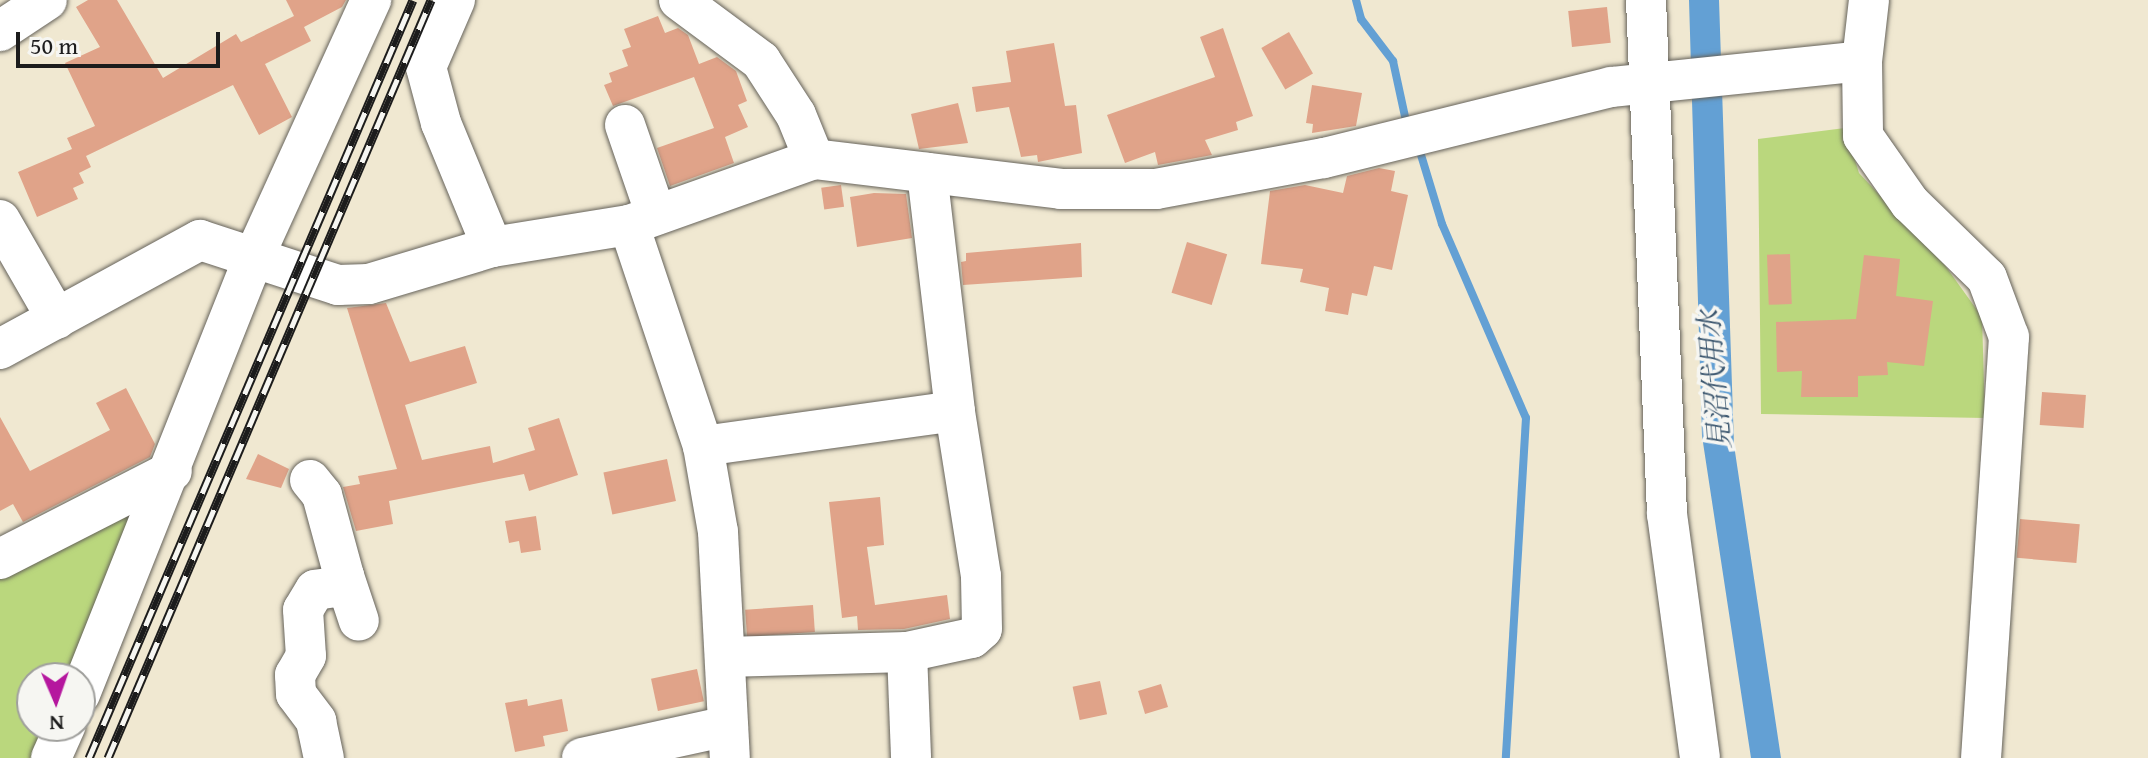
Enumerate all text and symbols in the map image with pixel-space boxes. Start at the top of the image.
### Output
scale bar [20,16,224,66]
text: 50 m [30,28,78,63]
water label: 見沼代用水 [1691,309,1737,451]
north arrow [16,662,96,742]
text: N [49,708,65,740]

